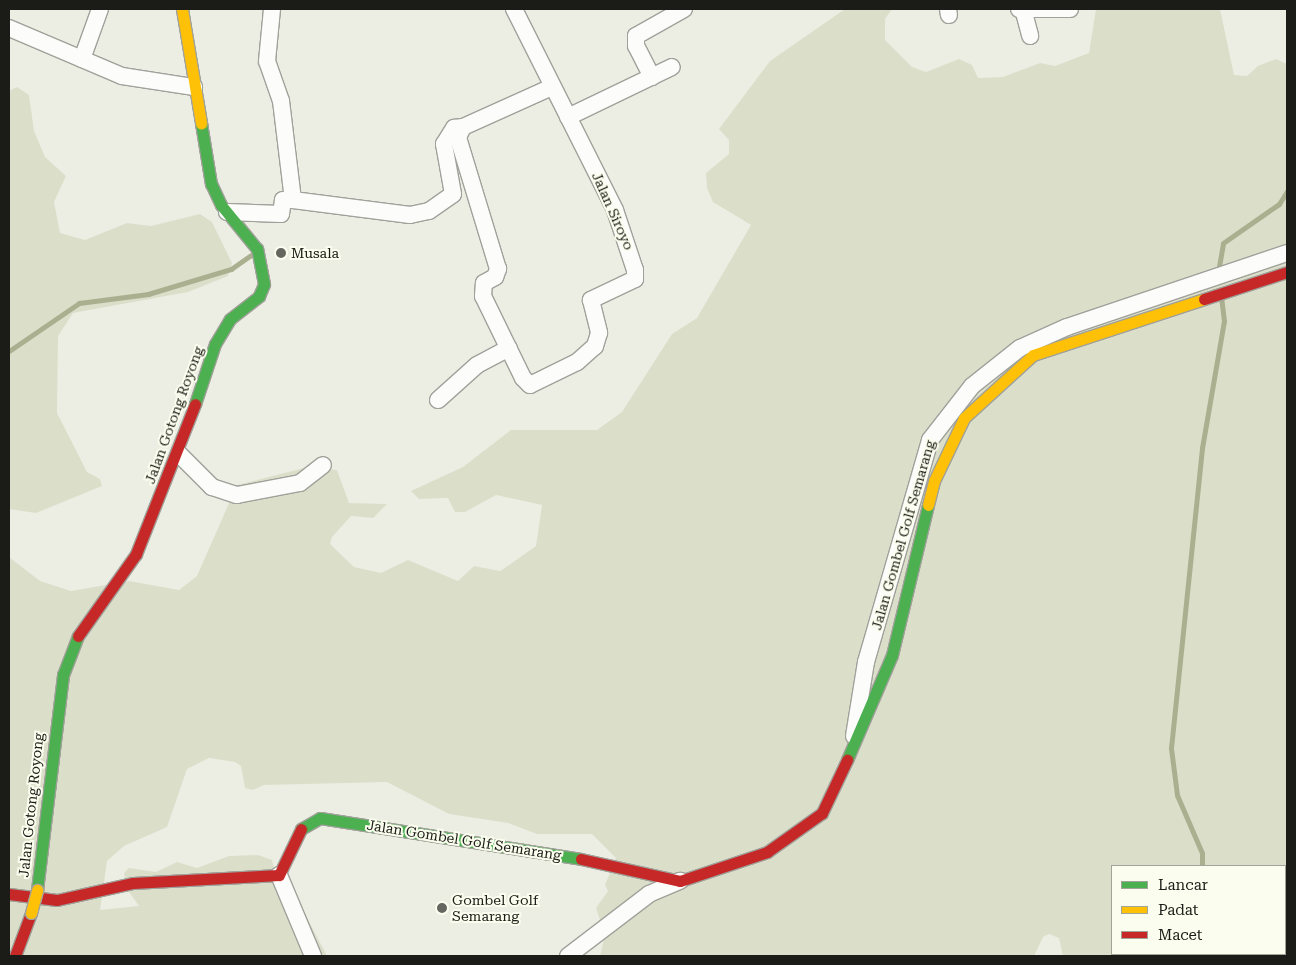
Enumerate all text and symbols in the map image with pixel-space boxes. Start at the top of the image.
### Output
street label: Jalan Siroyo [588,170,638,252]
place label: Musala [291,245,339,261]
marker: Musala [275,247,287,259]
street label: Jalan Gotong Royong [141,344,207,486]
street label: Jalan Gombel Golf Semarang [868,438,938,632]
street label: Jalan Gotong Royong [15,732,47,878]
street label: Jalan Gombel Golf Semarang [366,816,562,864]
legend [1111,865,1286,955]
text: Lancar [1158,876,1208,894]
place label: Gombel Golf Semarang [452,892,538,924]
text: Padat [1158,901,1198,919]
marker: Gombel Golf Semarang [436,902,448,914]
text: Macet [1158,926,1202,944]

